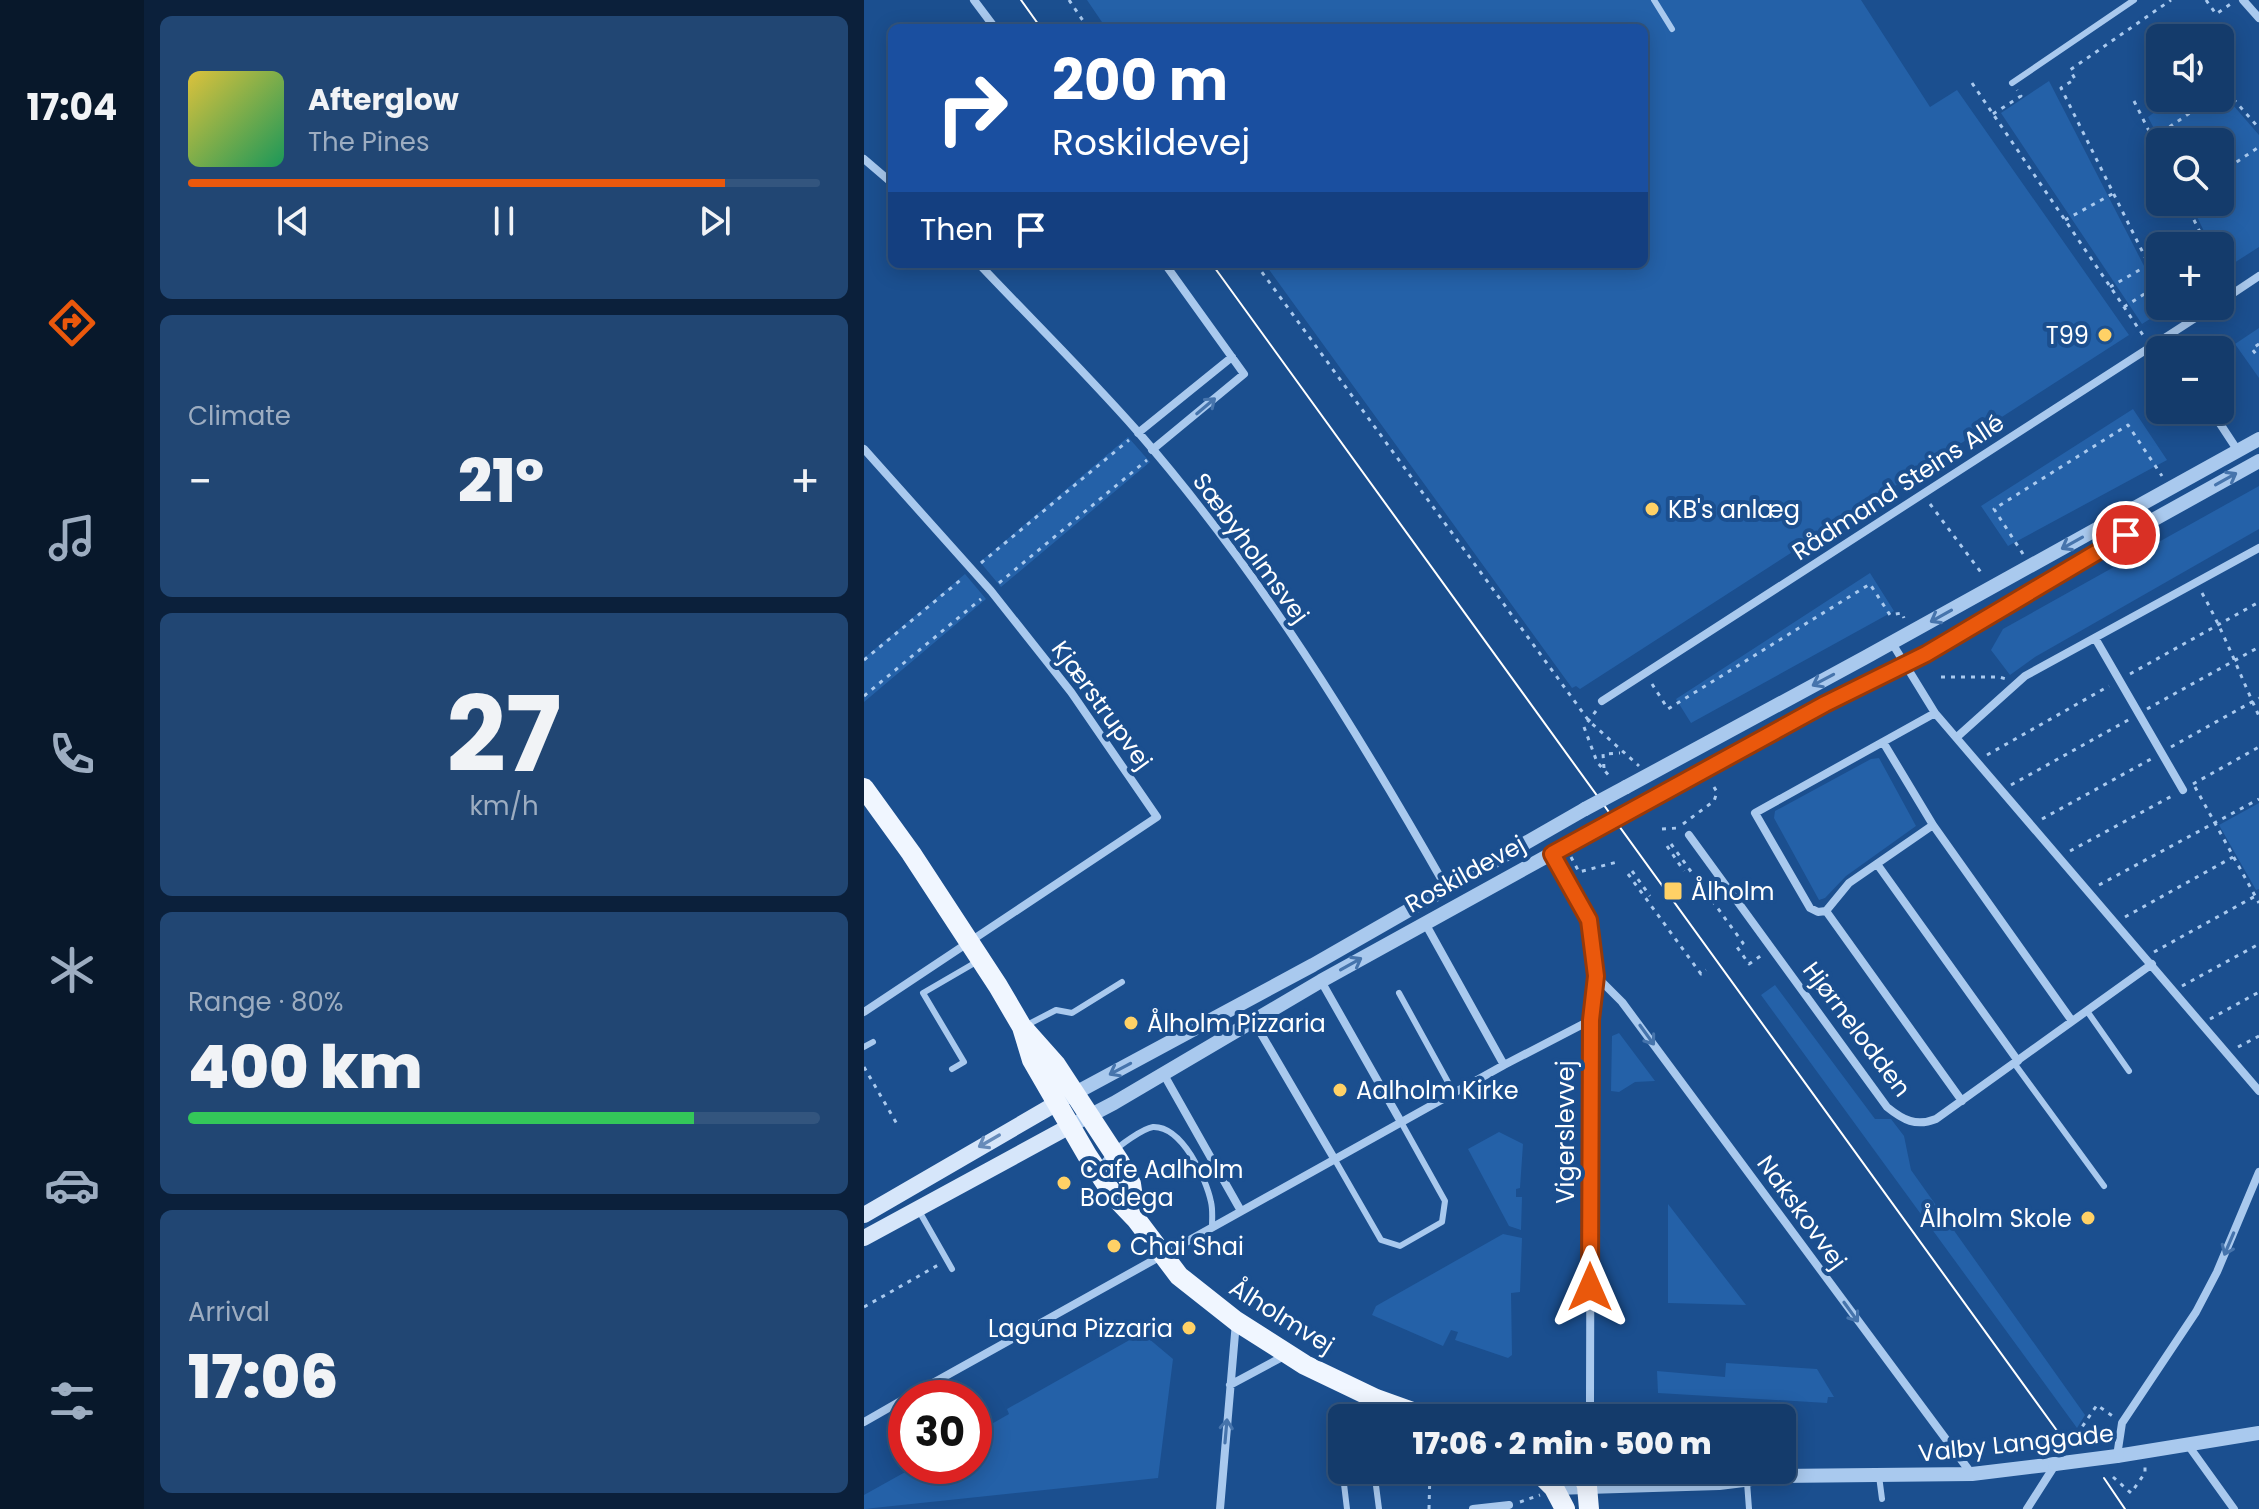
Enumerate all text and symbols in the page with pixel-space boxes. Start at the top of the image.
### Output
map controls [2146,24,2234,424]
button: sound [2146,24,2234,112]
text: 200 m [1052,41,1228,120]
icon: right [920,56,1024,160]
text: Afterglow [308,78,459,121]
text: 17:04 [27,82,117,133]
text: Roskildevej [1052,117,1250,168]
text: The Pines [308,124,430,160]
button: search [2146,128,2234,216]
icon: previous [271,199,315,243]
icon: pause [482,199,526,243]
icon: next [693,199,737,243]
text: Then [920,208,993,251]
icon: arrive [1009,208,1053,252]
button: + [2146,232,2234,320]
icon: directions [44,295,100,351]
place label: T99 [2046,319,2089,352]
marker: T99 [2096,326,2114,344]
button: − [2146,336,2234,424]
one-way arrow [1196,397,1216,415]
text: Climate [188,398,291,434]
street label: Rådmand Steins Allé [1786,406,2010,568]
text: 21° [458,439,544,523]
text: − [188,451,212,512]
text: + [790,451,820,512]
street label: Sæbyholmsvej [1185,466,1317,630]
one-way arrow [2214,471,2238,487]
place label: KB's anlæg [1668,493,1800,526]
marker: KB's anlæg [1643,500,1661,518]
pin [2092,501,2160,569]
icon: music [44,510,100,566]
icon: arrive [2104,513,2148,557]
one-way arrow [2060,536,2084,551]
one-way arrow [1930,608,1953,624]
street label: Kjærstrupvej [1044,634,1160,776]
text: 27 [446,662,562,807]
one-way arrow [1812,673,1835,689]
icon: phone [44,726,100,782]
text: km/h [469,788,539,824]
street label: Roskildevej [1399,828,1531,920]
place label: Ålholm [1691,875,1774,908]
marker: Ålholm [1662,880,1684,902]
icon: climate [44,942,100,998]
street label: Hjørnelodden [1795,955,1919,1103]
one-way arrow [1339,956,1362,972]
text: Range · 80% [188,984,344,1020]
place label: Ålholm Pizzaria [1147,1007,1326,1040]
marker: Ålholm Pizzaria [1122,1014,1140,1032]
one-way arrow [1638,1024,1655,1045]
text: 400 km [188,1025,423,1109]
street label: Vigerslevvej [1549,1060,1582,1204]
one-way arrow [1108,1062,1132,1077]
place label: Aalholm Kirke [1356,1074,1519,1107]
marker: Aalholm Kirke [1331,1081,1349,1099]
one-way arrow [978,1133,1001,1149]
street label: Nakskovvej [1749,1148,1855,1276]
place label: Cafe Aalholm Bodega [1080,1153,1244,1214]
icon: car [44,1157,100,1213]
marker: Cafe Aalholm Bodega [1055,1174,1073,1192]
place label: Ålholm Skole [1920,1202,2072,1235]
marker: Ålholm Skole [2079,1209,2097,1227]
place label: Chai Shai [1130,1230,1244,1263]
one-way arrow [2220,1231,2235,1255]
marker: Chai Shai [1105,1237,1123,1255]
position arrow [1548,1245,1632,1329]
street label: Ålholmvej [1223,1271,1341,1361]
text: Arrival [188,1294,270,1330]
one-way arrow [1842,1301,1859,1322]
place label: Laguna Pizzaria [988,1312,1173,1345]
marker: Laguna Pizzaria [1180,1319,1198,1337]
text: 17:06 [188,1335,338,1419]
icon: filters [44,1373,100,1429]
speed limit sign: 30 [888,1380,992,1484]
street label: Valby Langgade [1917,1416,2115,1470]
one-way arrow [1219,1418,1234,1445]
text: 17:06 · 2 min · 500 m [1413,1422,1711,1465]

